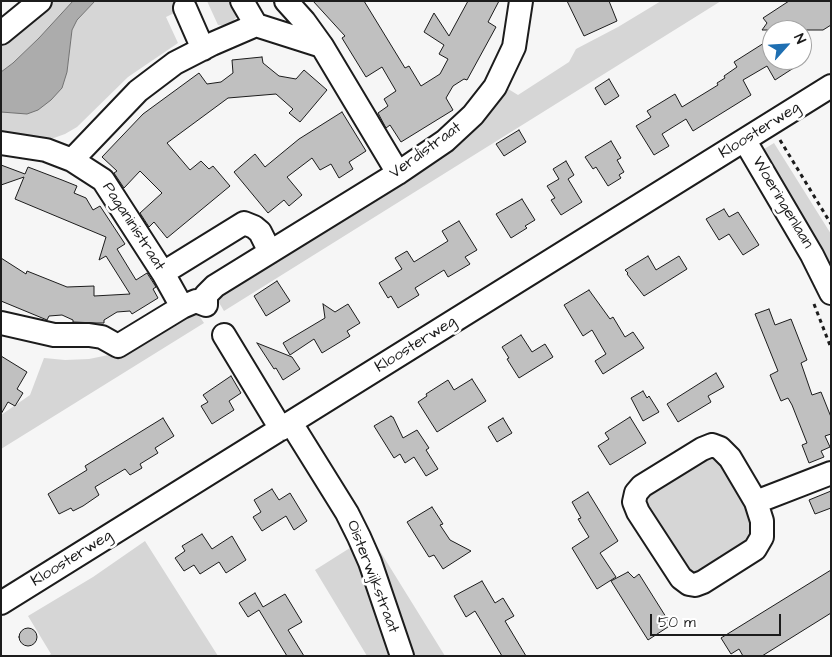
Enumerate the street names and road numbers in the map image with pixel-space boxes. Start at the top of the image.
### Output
street label: Kloosterweg [716,98,804,164]
street label: Verdistraat [386,118,466,184]
street label: Woeringenlaan [747,154,817,252]
street label: Paganinistraat [97,179,169,275]
street label: Kloosterweg [372,312,460,378]
street label: Oisterwijkstraat [342,518,402,636]
street label: Kloosterweg [28,526,116,592]

